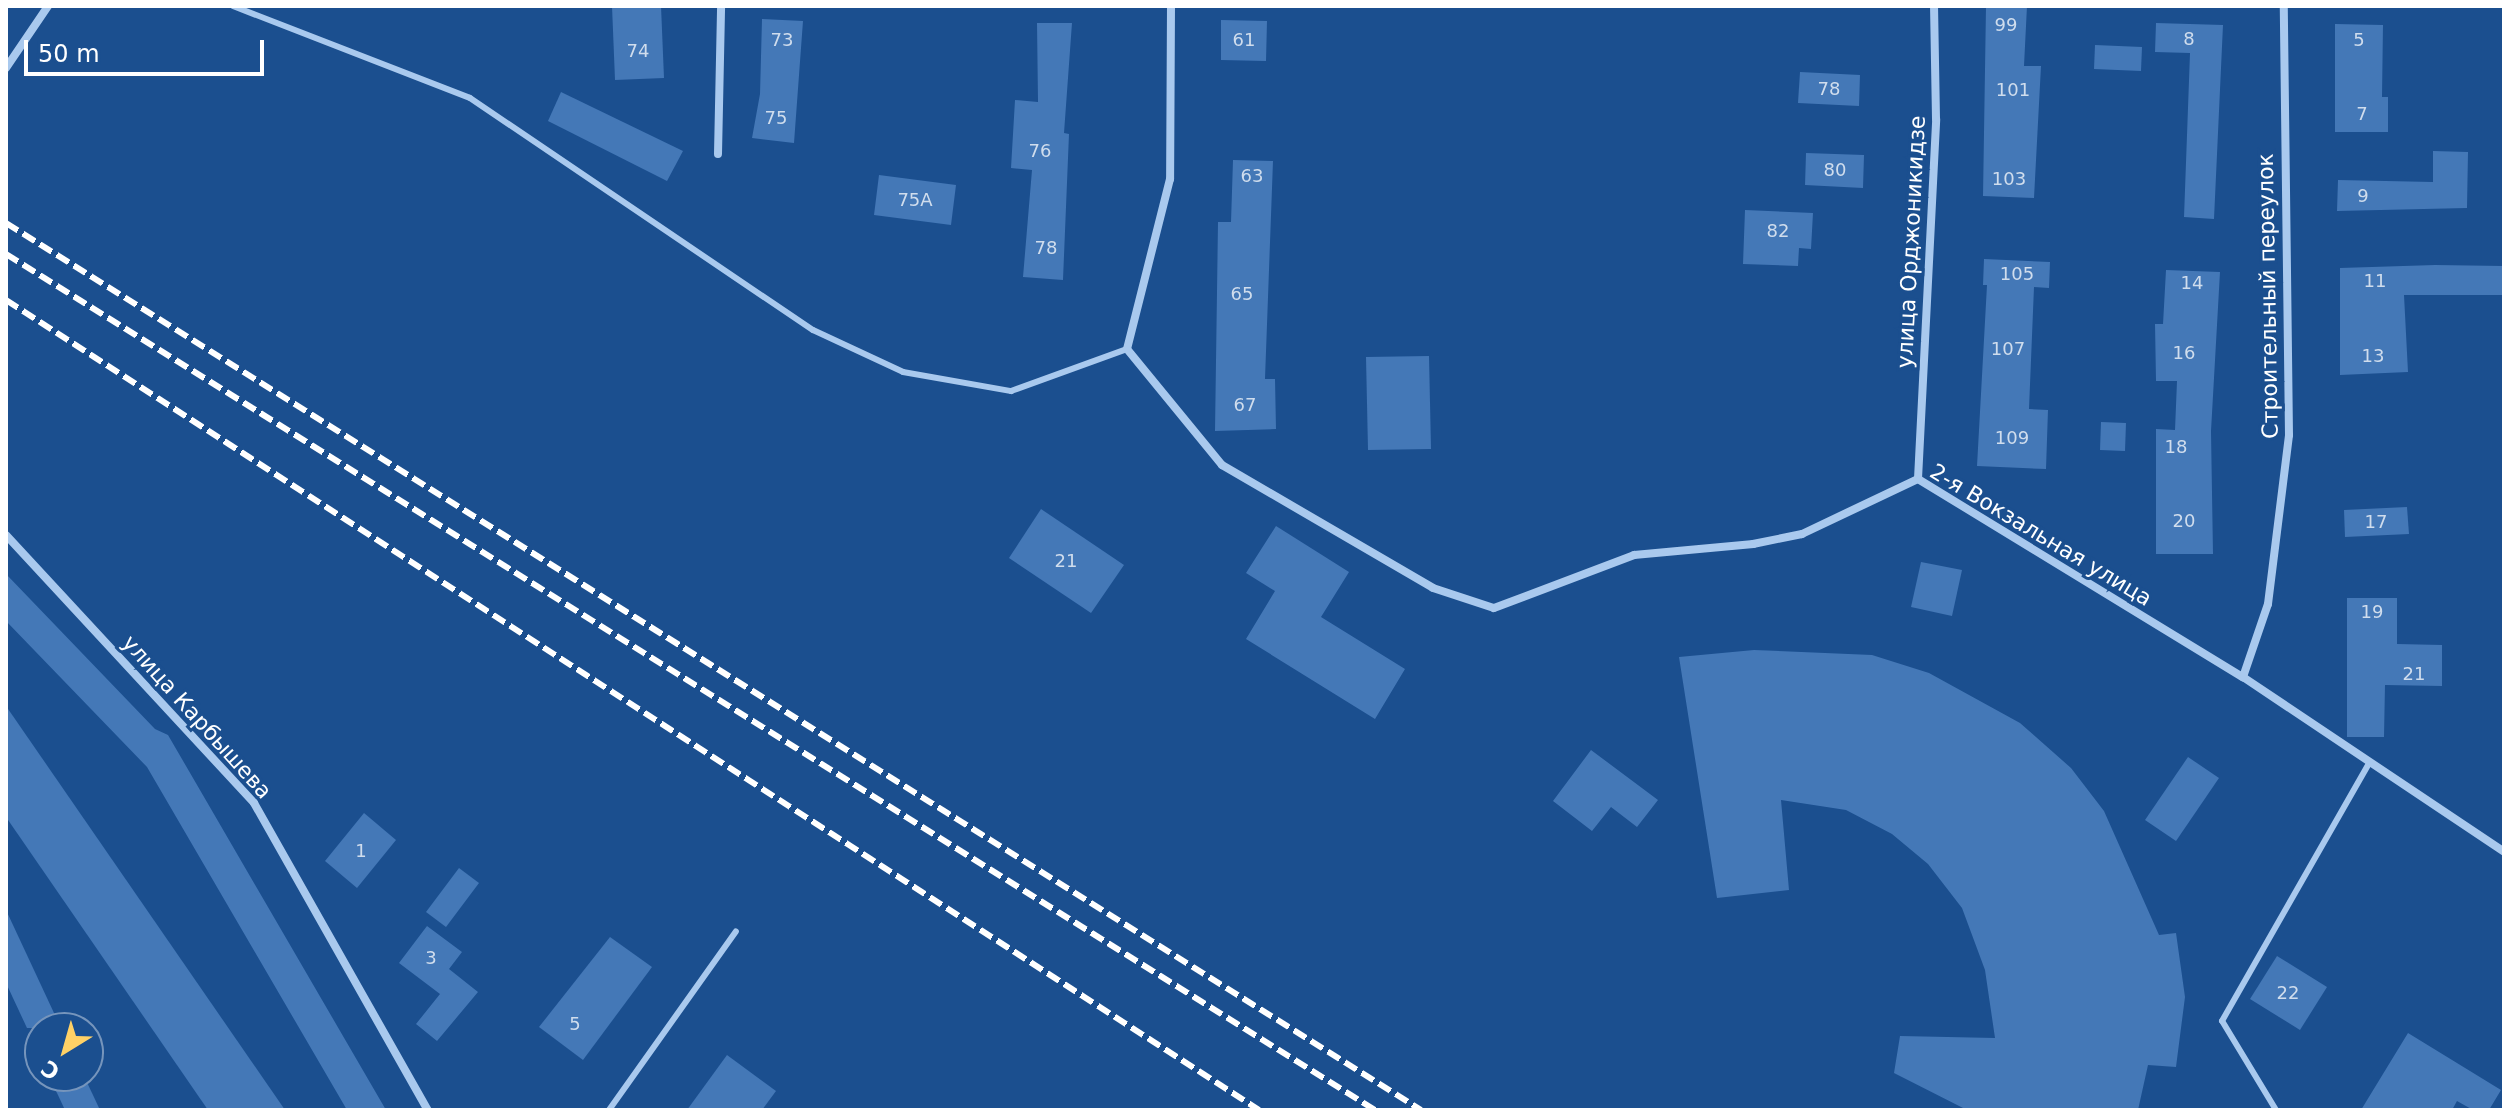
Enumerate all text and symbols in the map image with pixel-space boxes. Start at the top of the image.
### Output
house number: 99 [1995,14,2017,36]
scale bar [28,24,268,74]
house number: 8 [2183,28,2195,50]
house number: 73 [771,29,793,51]
house number: 61 [1233,29,1255,51]
house number: 5 [2353,29,2365,51]
text: 50 m [38,40,100,68]
house number: 74 [627,40,649,62]
house number: 78 [1818,78,1840,100]
house number: 101 [1996,79,2030,101]
house number: 7 [2356,103,2368,125]
house number: 75 [765,107,787,129]
street label: улица Орджоникидзе [1891,115,1931,369]
house number: 76 [1029,140,1051,162]
street label: Строительный переулок [2252,153,2284,439]
house number: 80 [1824,159,1846,181]
house number: 63 [1241,165,1263,187]
house number: 103 [1992,168,2026,190]
house number: 9 [2357,185,2369,207]
house number: 75А [897,189,933,211]
house number: 82 [1767,220,1789,242]
house number: 78 [1035,237,1057,259]
house number: 105 [2000,263,2034,285]
house number: 11 [2364,270,2386,292]
house number: 14 [2181,272,2203,294]
house number: 65 [1231,283,1253,305]
house number: 107 [1991,338,2025,360]
house number: 16 [2173,342,2195,364]
house number: 13 [2362,345,2384,367]
house number: 67 [1234,394,1256,416]
house number: 109 [1995,427,2029,449]
house number: 18 [2165,436,2187,458]
street label: 2-я Вокзальная улица [1925,458,2157,612]
house number: 20 [2173,510,2195,532]
house number: 17 [2365,511,2387,533]
house number: 21 [1055,550,1077,572]
house number: 19 [2361,601,2383,623]
street label: улица Карбышева [117,630,277,804]
house number: 21 [2403,663,2425,685]
house number: 1 [355,840,367,862]
house number: 3 [425,947,437,969]
house number: 22 [2277,982,2299,1004]
north arrow [24,1012,104,1092]
house number: 5 [569,1013,581,1035]
text: С [36,1055,64,1085]

